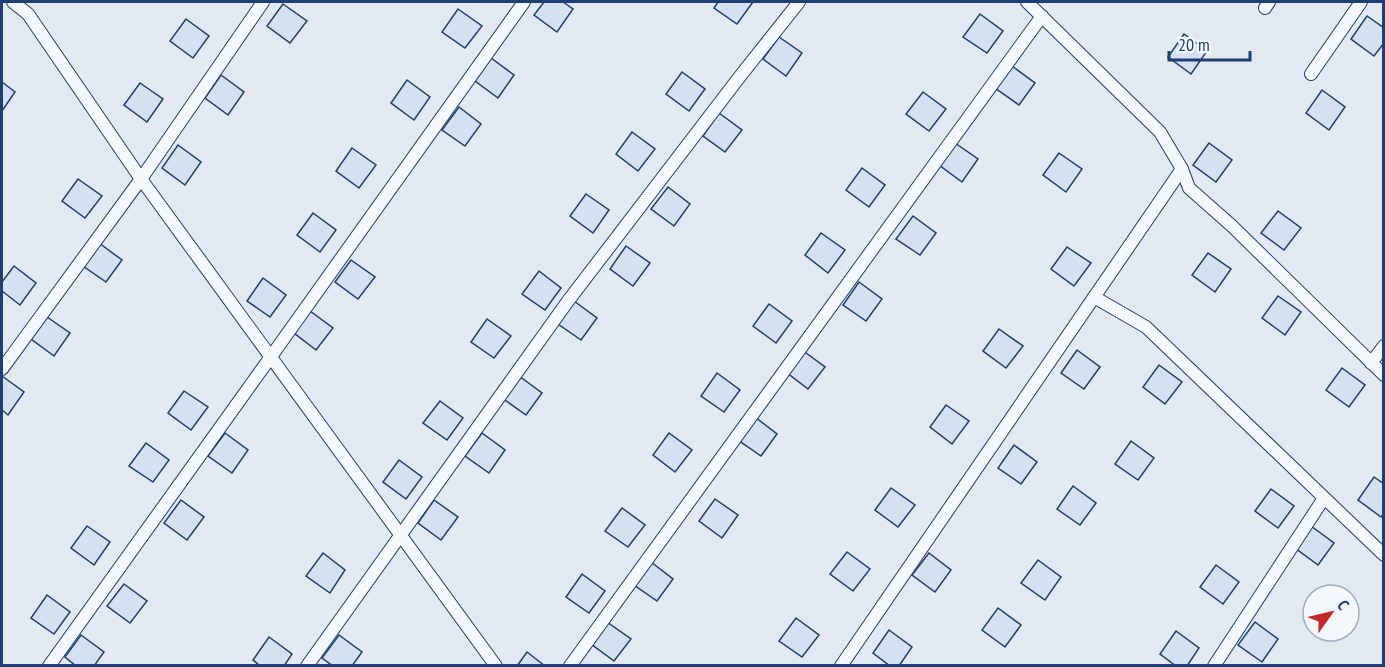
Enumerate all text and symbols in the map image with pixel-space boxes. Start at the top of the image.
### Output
scale bar [1169,24,1250,62]
text: 20 m [1178,33,1210,56]
north arrow [1301,583,1361,643]
text: С [1333,596,1354,614]

